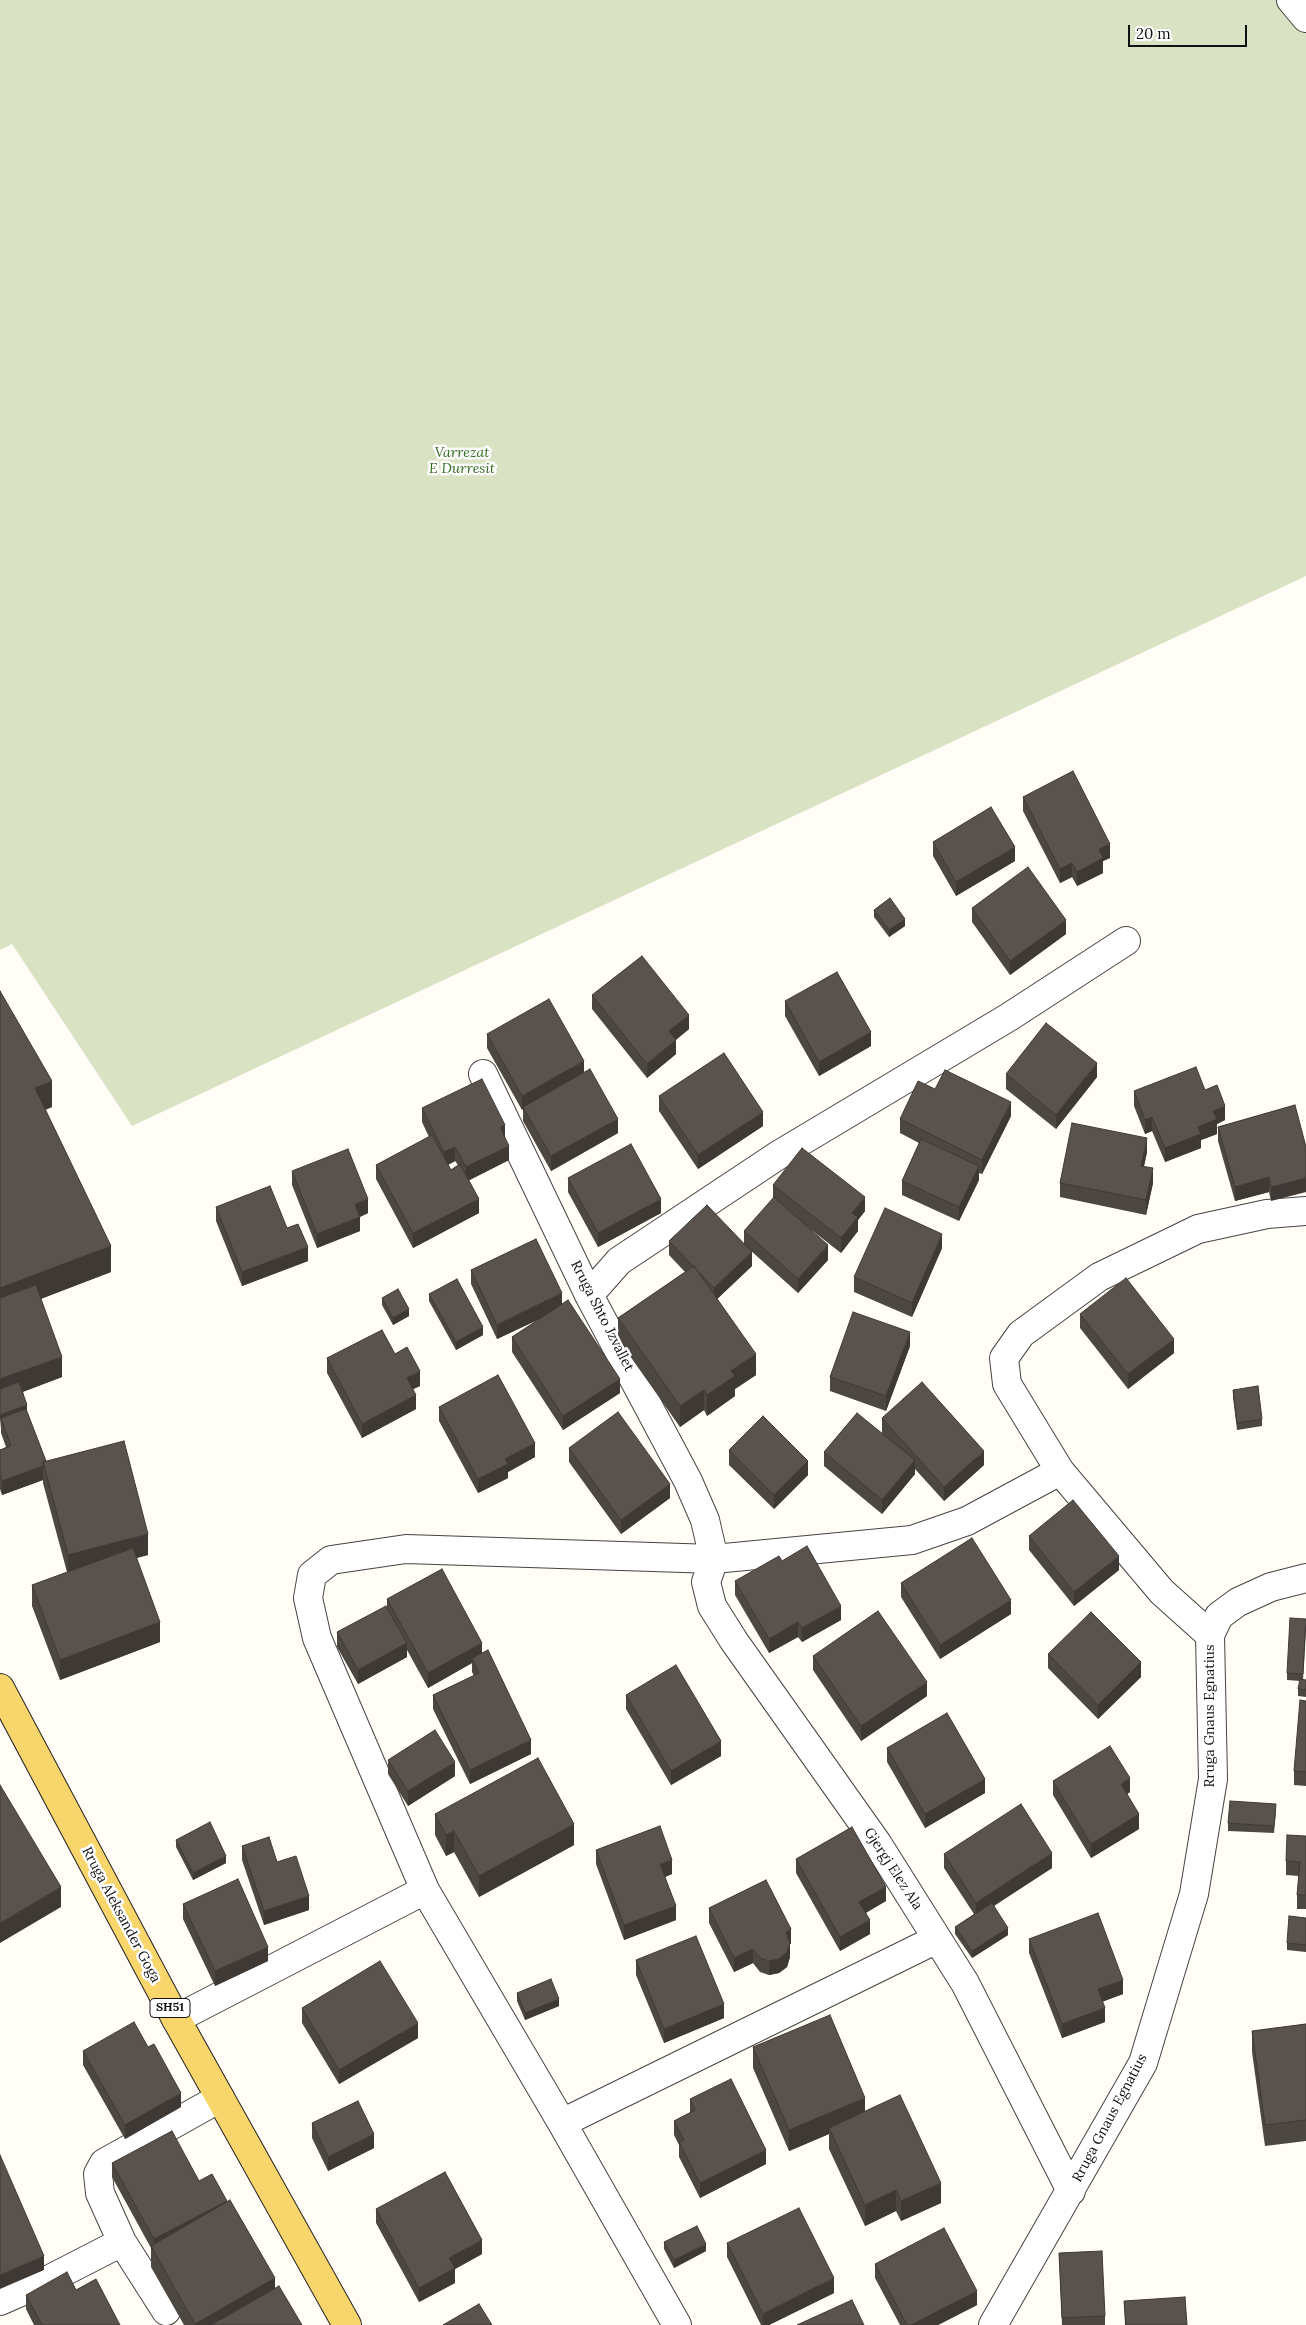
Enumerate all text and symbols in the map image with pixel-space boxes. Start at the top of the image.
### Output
scale bar [1131,15,1250,47]
text: 20 m [1136,24,1171,43]
park label: Varrezat E Durresit [429,445,495,478]
street label: Rruga Shto Jzvallet [567,1258,637,1374]
street label: Rruga Gnaus Egnatius [1202,1645,1218,1787]
street label: Gjergj Elez Ala [860,1825,926,1913]
street label: Rruga Aleksander Goga [78,1844,164,1986]
road number: SH51 [150,1999,190,2018]
street label: Rruga Gnaus Egnatius [1069,2051,1151,2185]

